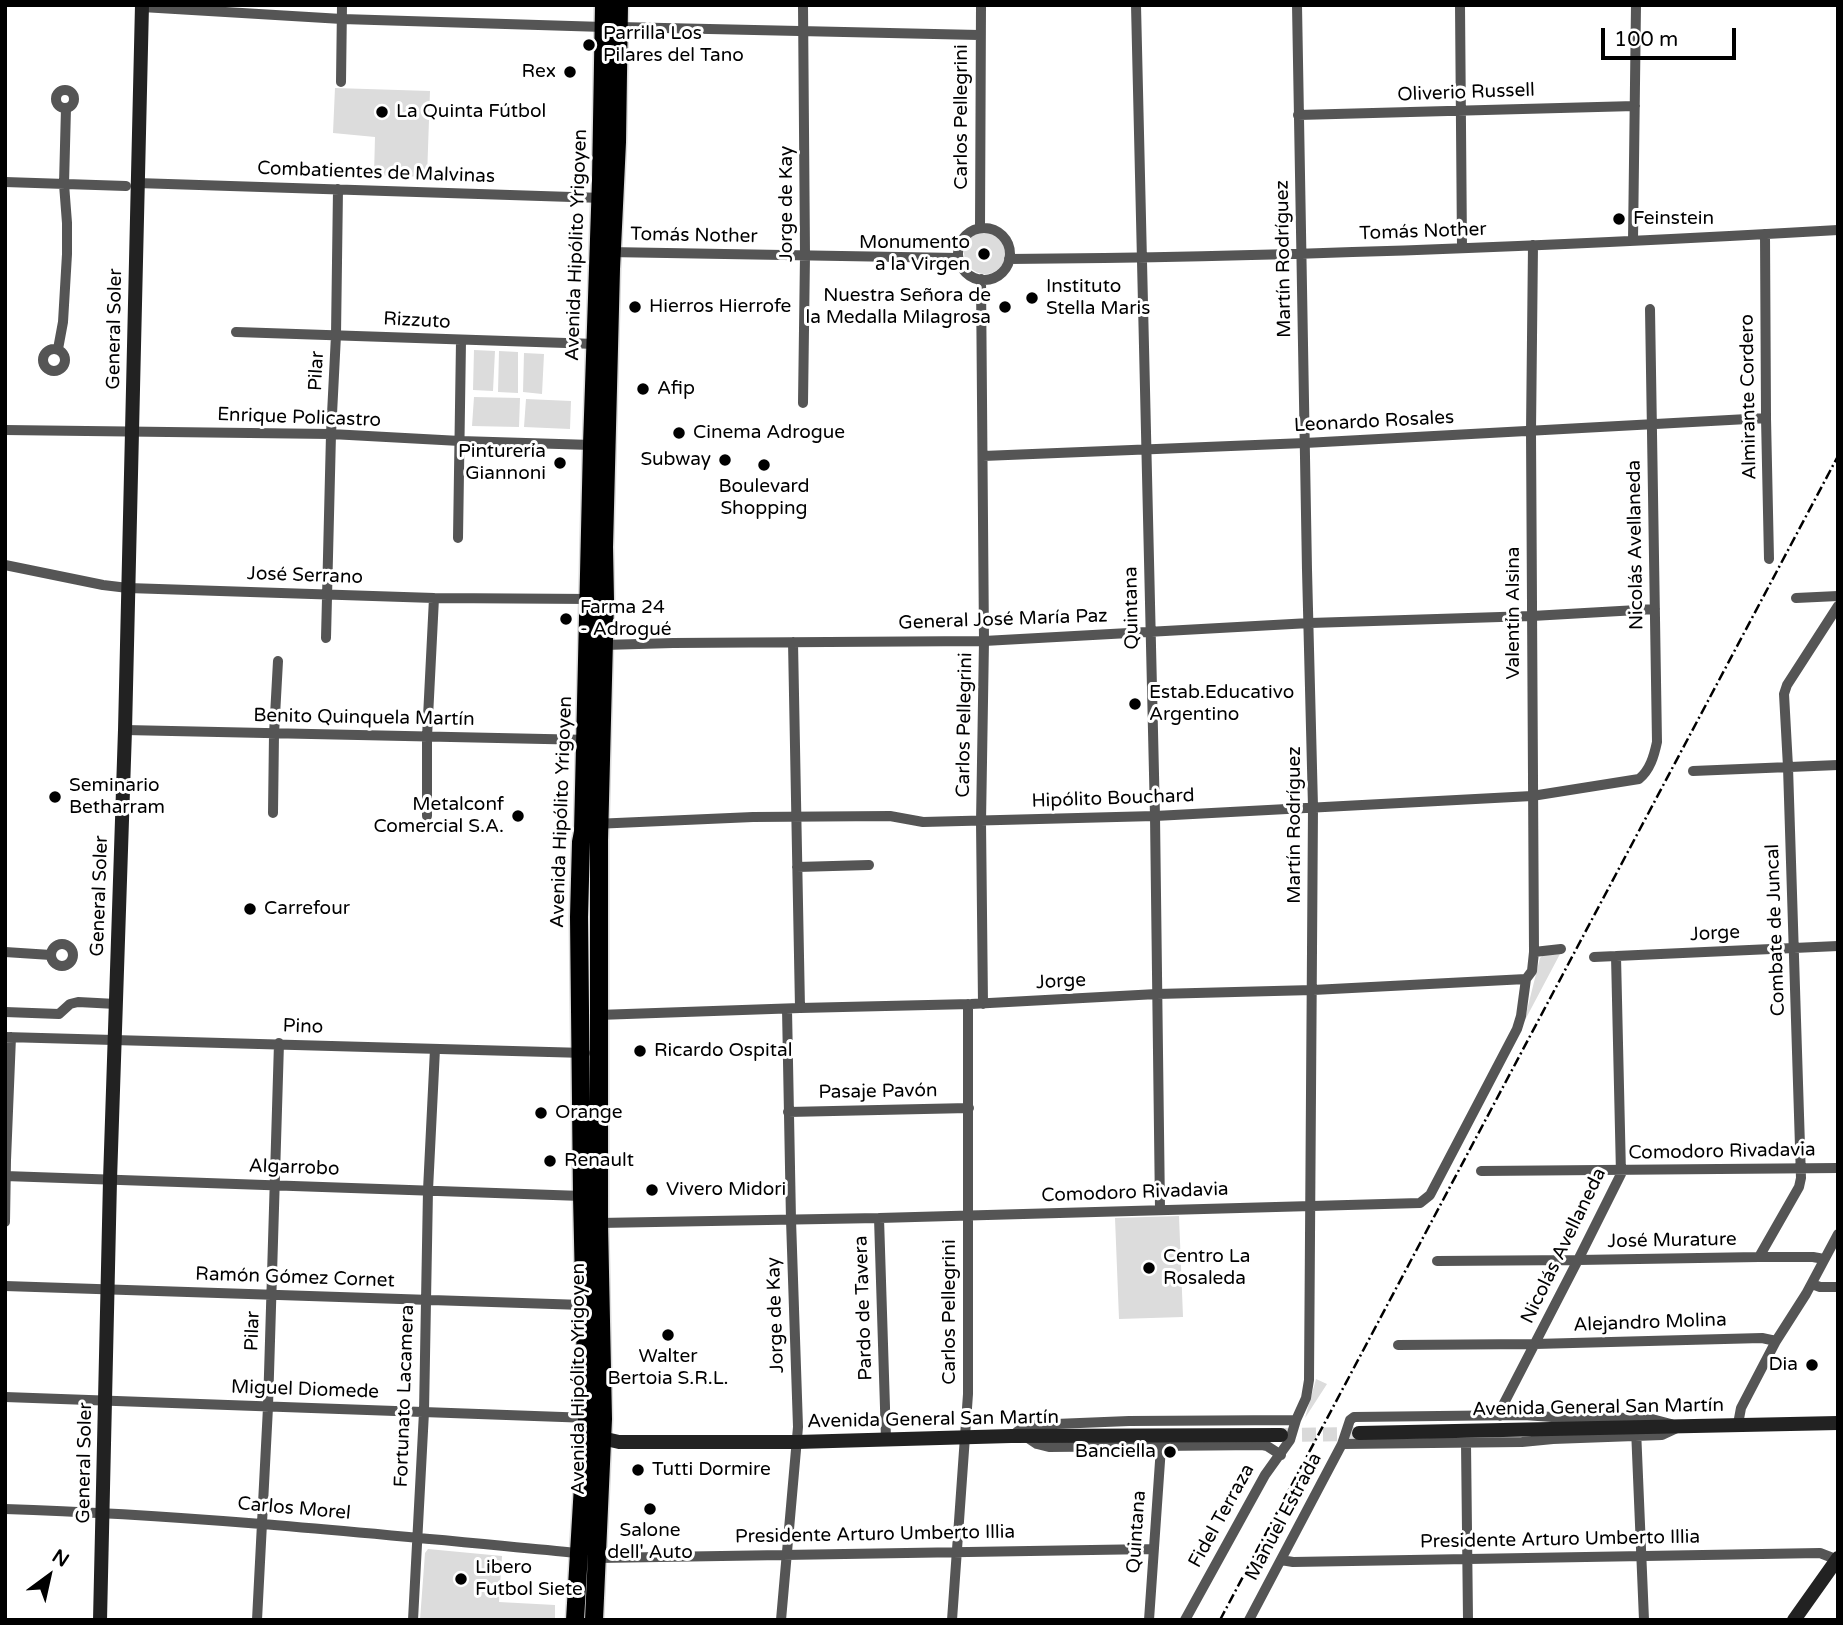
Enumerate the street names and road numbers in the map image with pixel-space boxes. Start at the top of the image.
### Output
street label: Carlos Pellegrini [951,44,973,190]
street label: Oliverio Russell [1397,79,1535,107]
street label: Avenida Hipólito Yrigoyen [562,129,592,361]
street label: Jorge de Kay [776,146,798,262]
street label: Combatientes de Malvinas [257,157,495,189]
street label: Martín Rodríguez [1271,180,1297,338]
street label: Tomás Nother [1359,218,1487,246]
street label: Tomás Nother [630,223,758,249]
street label: General Soler [103,268,127,390]
street label: Rizzuto [383,308,451,334]
street label: Almirante Cordero [1736,314,1762,480]
street label: Pilar [305,350,329,392]
street label: Enrique Policastro [217,404,381,432]
street label: Leonardo Rosales [1293,406,1455,438]
street label: Nicolás Avellaneda [1623,460,1649,630]
street label: Valentín Alsina [1503,546,1525,680]
street label: José Serrano [247,563,363,589]
street label: Quintana [1120,566,1144,650]
street label: General José María Paz [898,605,1108,635]
street label: Carlos Pellegrini [952,652,978,798]
street label: Avenida Hipólito Yrigoyen [547,696,577,928]
street label: Benito Quinquela Martín [253,705,475,731]
street label: Martín Rodríguez [1284,746,1306,904]
street label: Hipólito Bouchard [1031,785,1195,813]
street label: General Soler [86,835,114,957]
street label: Combate de Juncal [1762,843,1790,1017]
street label: Jorge [1689,921,1741,947]
street label: Jorge [1035,969,1087,995]
street label: Pino [282,1015,324,1039]
street label: Pasaje Pavón [818,1080,938,1104]
street label: Comodoro Rivadavia [1628,1139,1816,1165]
street label: Algarrobo [248,1155,340,1181]
street label: Nicolás Avellaneda [1516,1165,1612,1327]
street label: Comodoro Rivadavia [1041,1178,1229,1208]
street label: José Murature [1607,1228,1737,1254]
street label: Pardo de Tavera [850,1235,878,1381]
street label: Carlos Pellegrini [939,1239,961,1385]
street label: Jorge de Kay [763,1257,789,1373]
street label: Ramón Gómez Cornet [195,1263,395,1293]
street label: Avenida Hipólito Yrigoyen [568,1263,590,1495]
street label: Fortunato Lacamera [390,1304,420,1488]
street label: Alejandro Molina [1573,1309,1727,1337]
street label: Pilar [241,1311,265,1351]
street label: Miguel Diomede [231,1376,379,1404]
street label: Avenida General San Martín [1472,1394,1724,1422]
street label: General Soler [73,1402,97,1524]
street label: Avenida General San Martín [807,1406,1059,1434]
street label: Manuel Estrada [1241,1449,1327,1585]
street label: Fidel Terraza [1184,1460,1260,1572]
street label: Quintana [1123,1490,1151,1574]
street label: Carlos Morel [236,1493,352,1525]
street label: Presidente Arturo Umberto Illia [735,1521,1015,1549]
street label: Presidente Arturo Umberto Illia [1420,1526,1700,1554]

